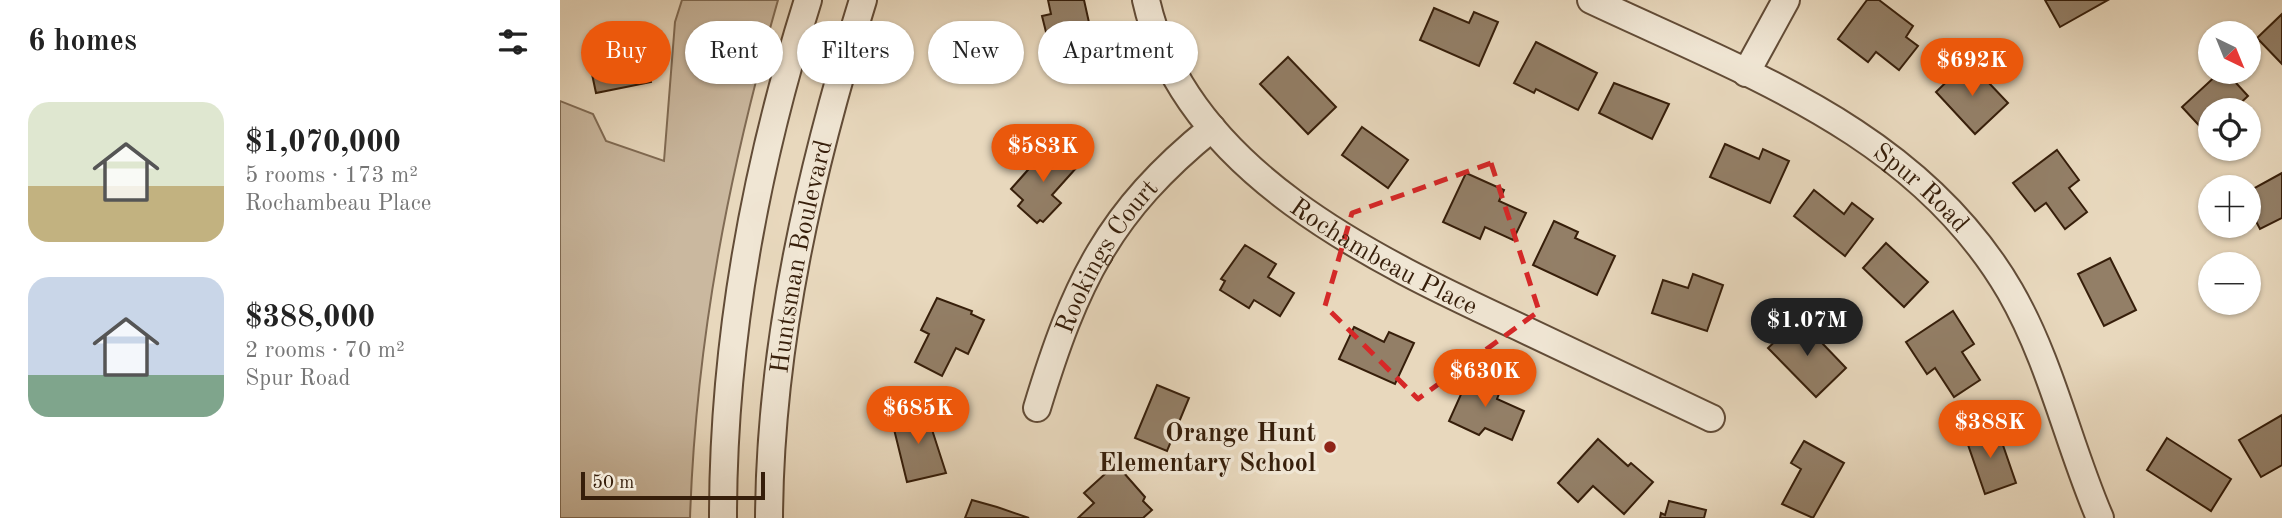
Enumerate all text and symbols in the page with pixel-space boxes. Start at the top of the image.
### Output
chip: Buy [581,21,671,84]
chip: Rent [685,21,783,84]
chip: Filters [797,21,914,84]
chip: New [928,21,1024,84]
chip: Apartment [1038,21,1198,84]
north arrow [2198,21,2261,84]
map controls [2198,21,2261,315]
icon: filters [494,23,532,61]
text: 6 homes [28,27,137,57]
pin: $692K [1923,38,2021,98]
text: $692K [1936,49,2008,72]
button: locate [2198,98,2261,161]
pin: $583K [994,124,1092,184]
text: $1,070,000 [245,128,401,158]
icon: home [84,130,168,214]
text: $583K [1007,135,1079,158]
street label: Huntsman Boulevard [767,137,838,375]
street label: Spur Road [1868,139,1973,238]
text: 5 rooms · 173 m² [245,164,418,187]
street label: Rookings Court [1052,175,1164,337]
button: + [2198,175,2261,238]
text: Rochambeau Place [245,192,431,215]
street label: Rochambeau Place [1285,194,1481,321]
button: − [2198,252,2261,315]
pin: $1.07M [1750,298,1864,358]
text: $388,000 [245,303,375,333]
icon: home [84,305,168,389]
text: $1.07M [1767,309,1847,332]
text: 2 rooms · 70 m² [245,339,405,362]
pin: $630K [1436,350,1534,409]
text: $630K [1449,360,1521,383]
text: Spur Road [245,367,351,390]
pin: $685K [869,386,967,446]
text: $685K [882,397,954,420]
pin: $388K [1941,400,2039,460]
text: $388K [1954,411,2026,434]
place label: Orange Hunt Elementary School [1098,421,1316,477]
marker: Orange Hunt Elementary School [1322,439,1338,455]
scale bar [581,469,765,501]
text: 50 m [592,474,634,493]

